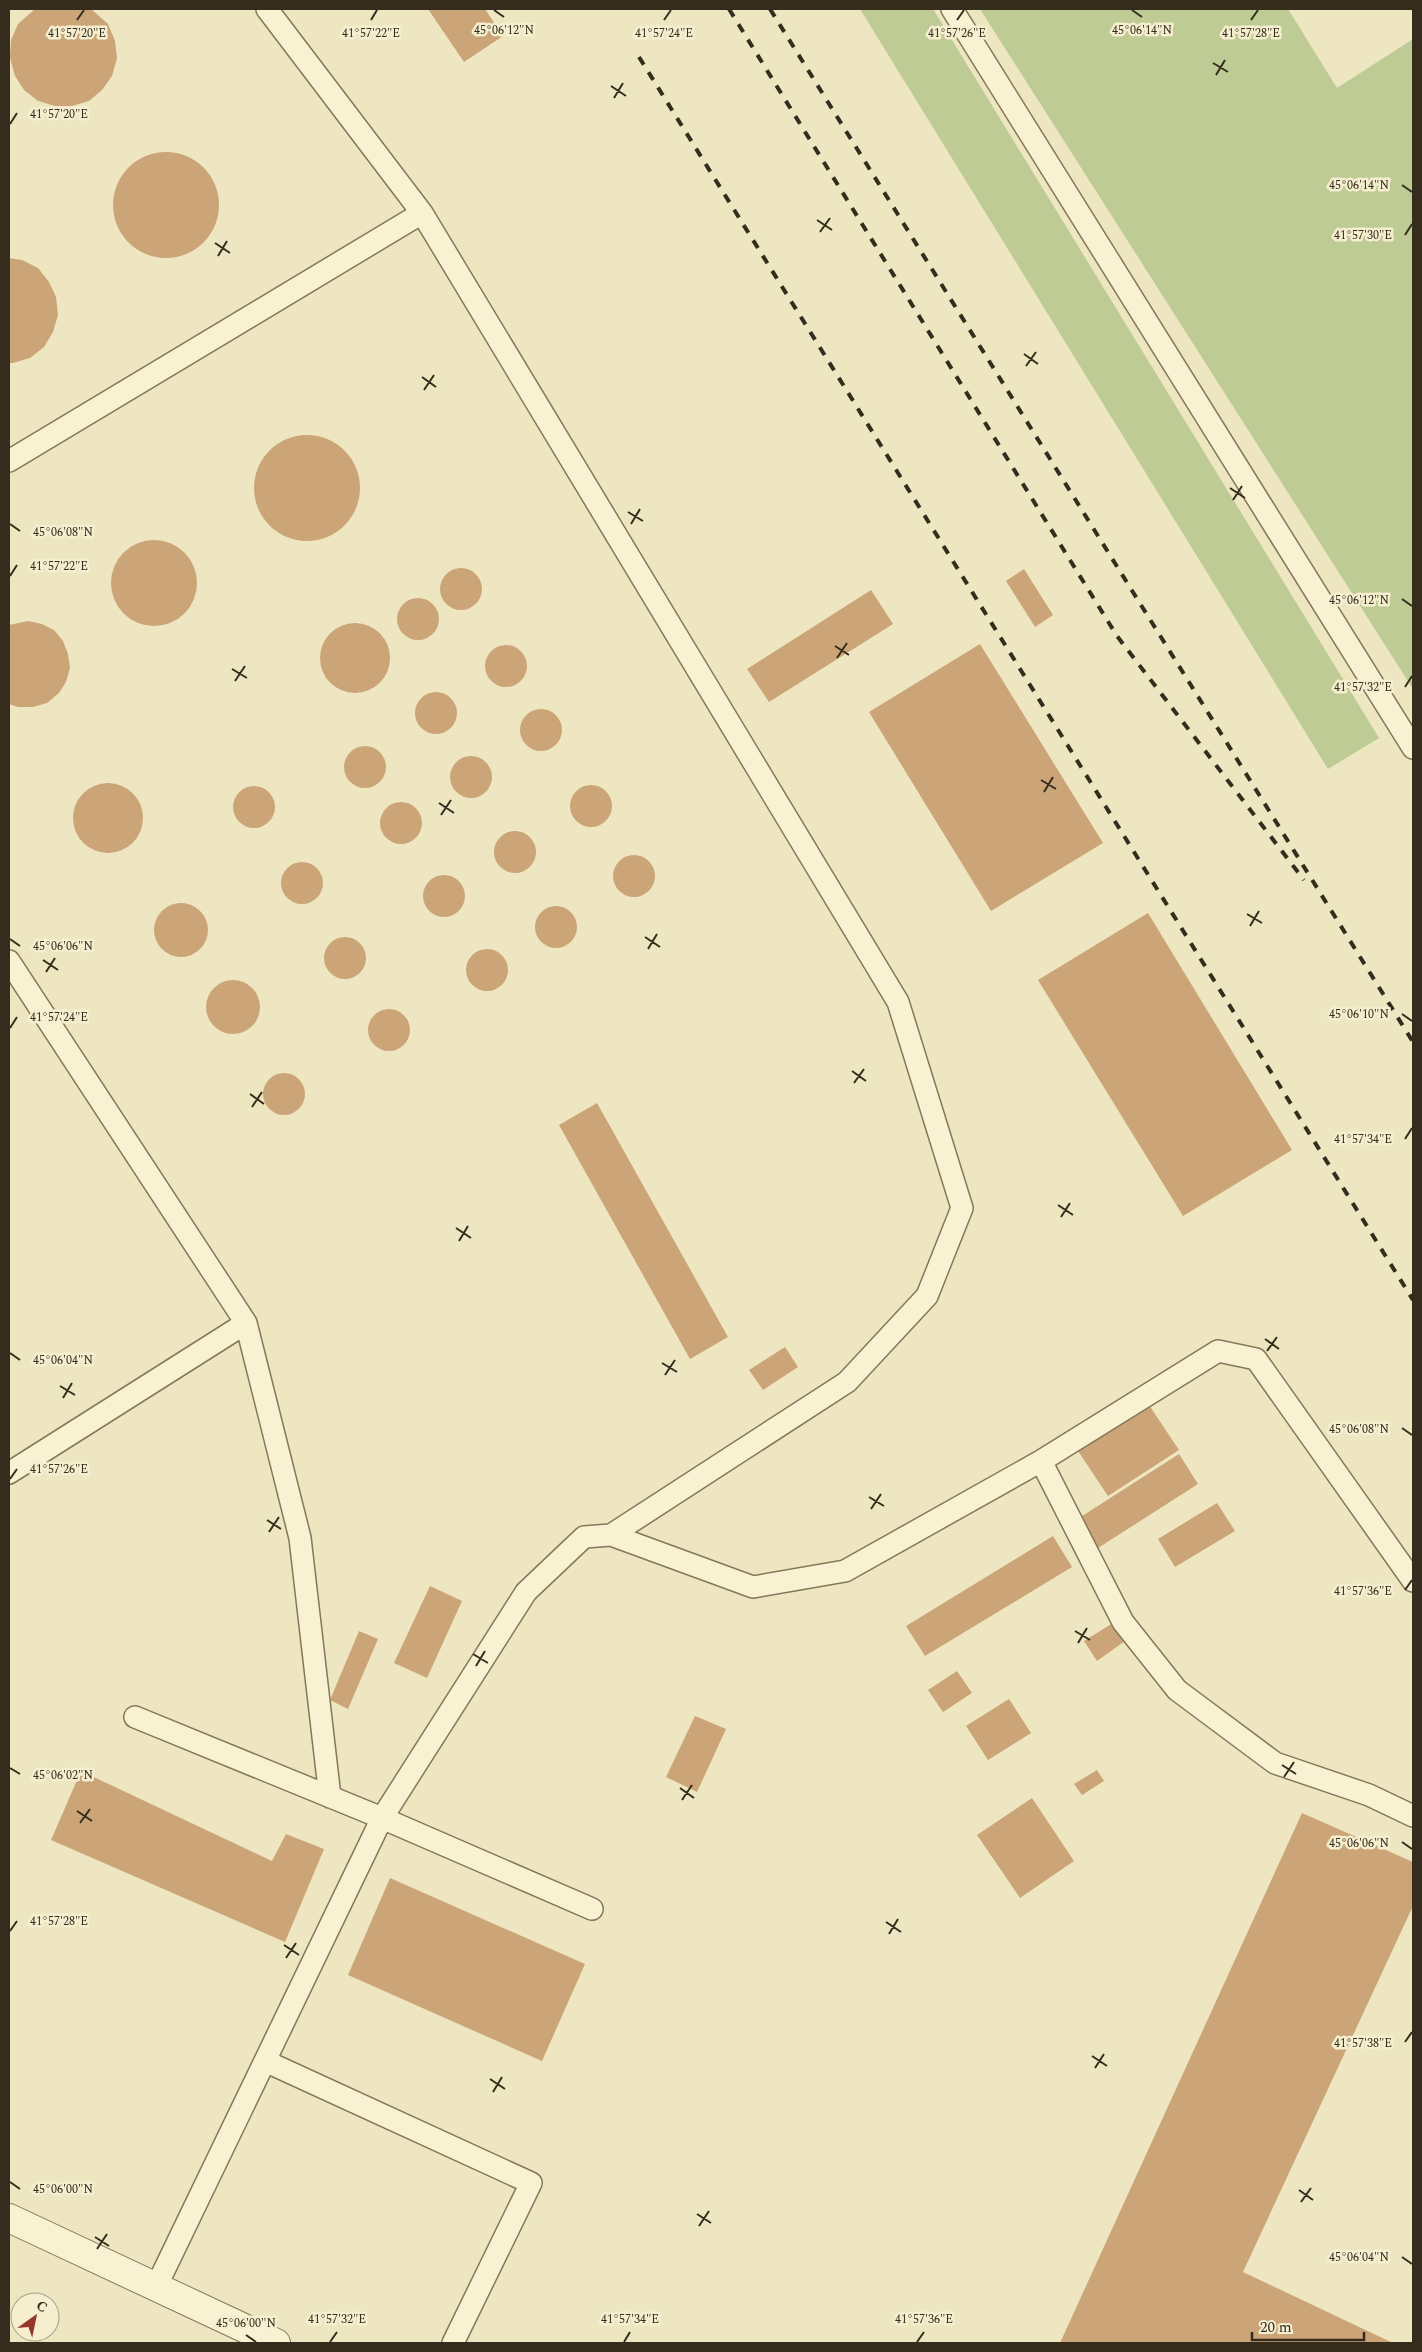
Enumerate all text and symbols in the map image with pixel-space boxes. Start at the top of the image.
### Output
text: 45°06'12"N [474,21,534,40]
text: 45°06'14"N [1112,21,1172,40]
text: 41°57'20"E [48,24,106,43]
text: 41°57'22"E [342,24,400,43]
text: 41°57'24"E [635,24,693,43]
text: 41°57'26"E [928,24,986,43]
text: 41°57'28"E [1222,24,1280,43]
text: 41°57'20"E [30,105,88,124]
text: 45°06'14"N [1329,176,1389,195]
text: 41°57'30"E [1334,226,1392,245]
text: 45°06'08"N [33,523,93,542]
text: 41°57'22"E [30,557,88,576]
text: 45°06'12"N [1329,591,1389,610]
text: 41°57'32"E [1334,678,1392,697]
text: 45°06'06"N [33,937,93,956]
text: 45°06'10"N [1329,1005,1389,1024]
text: 41°57'24"E [30,1008,88,1027]
text: 41°57'34"E [1334,1130,1392,1149]
text: 45°06'04"N [33,1351,93,1370]
text: 45°06'08"N [1329,1420,1389,1439]
text: 41°57'26"E [30,1460,88,1479]
text: 41°57'36"E [1334,1582,1392,1601]
text: 45°06'02"N [33,1766,93,1785]
text: 45°06'06"N [1329,1834,1389,1853]
text: 41°57'28"E [30,1912,88,1931]
text: 41°57'38"E [1334,2034,1392,2053]
text: 45°06'00"N [33,2180,93,2199]
text: 45°06'04"N [1329,2248,1389,2267]
north arrow [10,2292,60,2342]
text: С [32,2295,52,2318]
text: 41°57'32"E [308,2310,366,2329]
text: 41°57'34"E [601,2310,659,2329]
text: 41°57'36"E [895,2310,953,2329]
scale bar [1252,2310,1364,2342]
text: 45°06'00"N [216,2314,276,2333]
text: 20 m [1260,2316,1292,2339]

